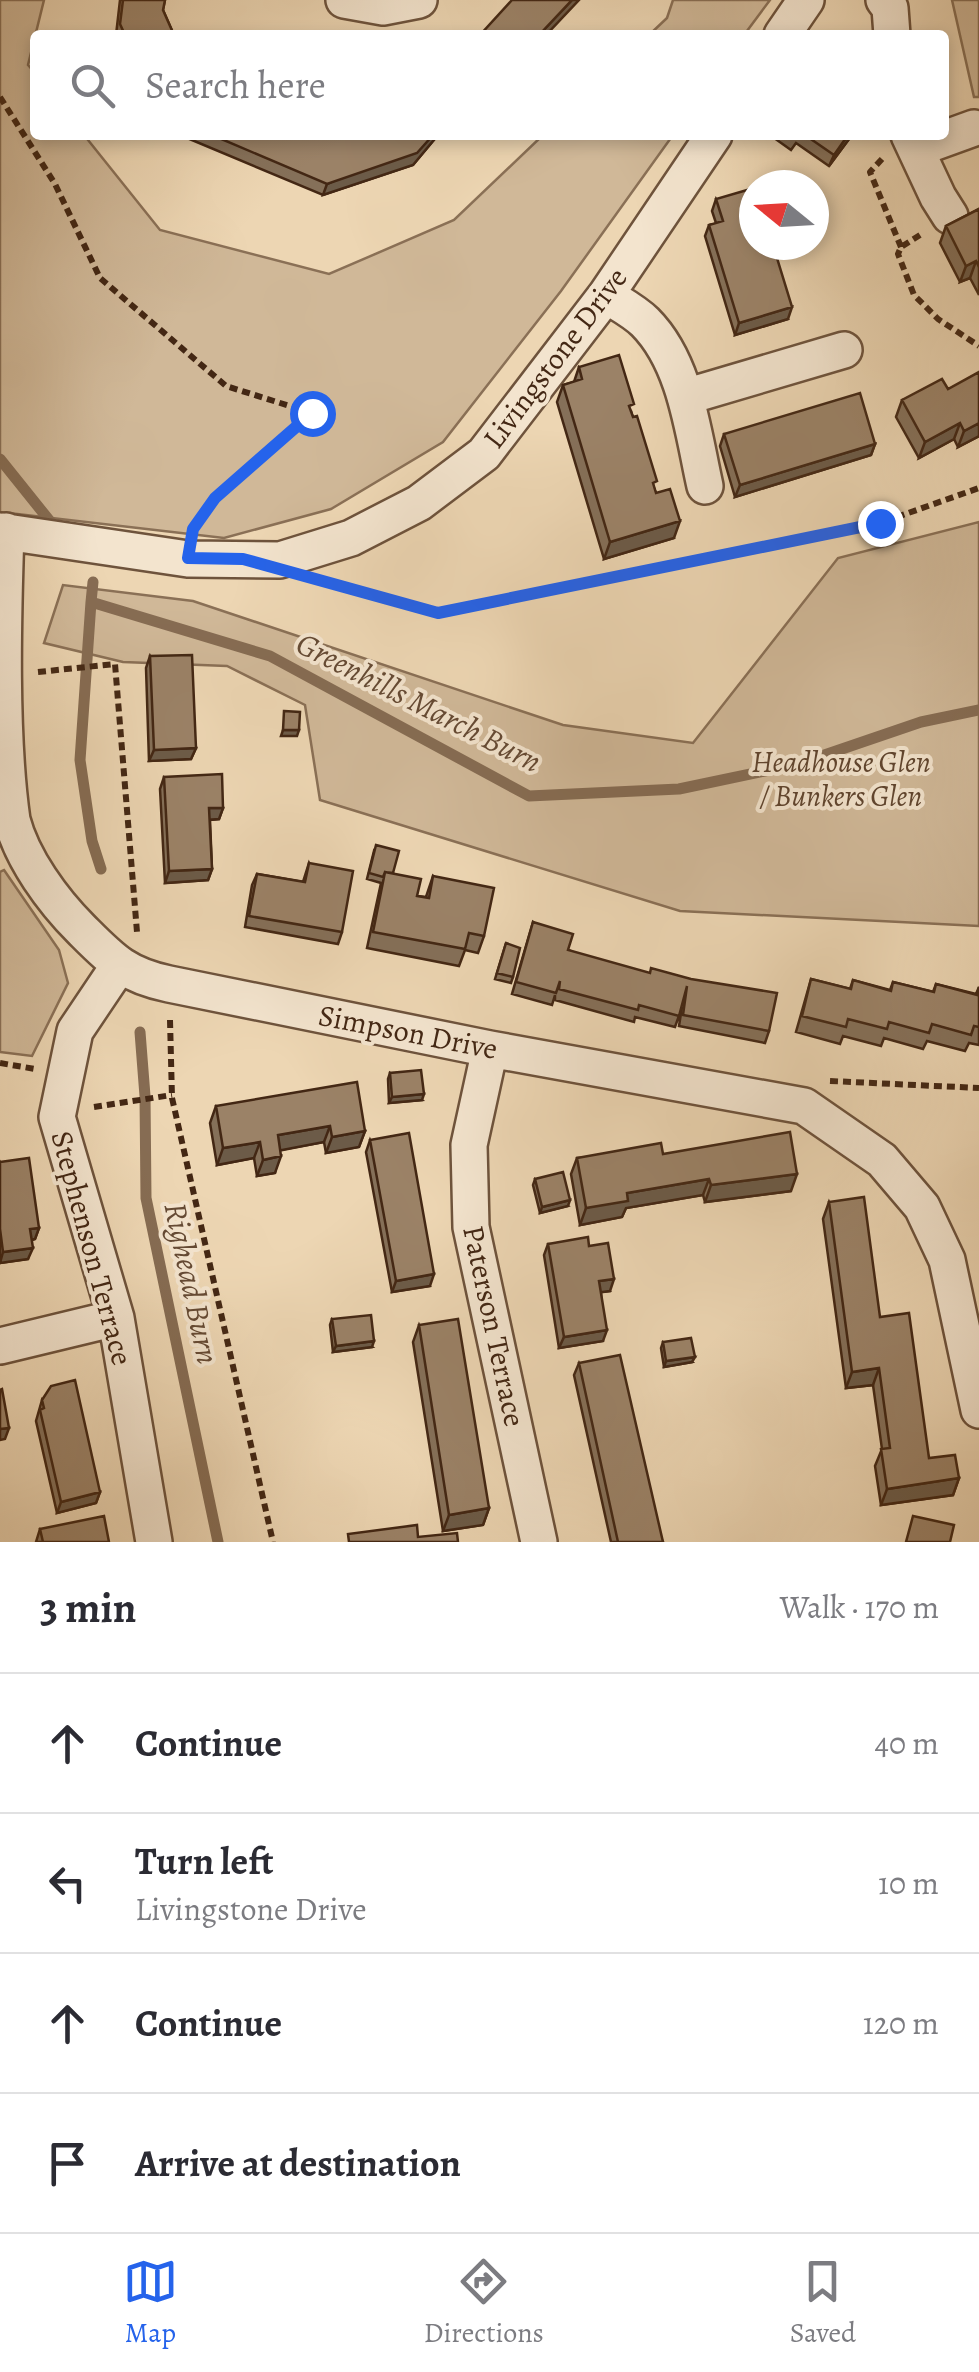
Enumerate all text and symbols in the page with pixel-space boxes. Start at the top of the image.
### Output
search box [30,30,949,140]
icon: search [65,58,120,113]
text: Search here [145,59,326,111]
north arrow [739,170,829,260]
street label: Livingstone Drive [474,259,636,457]
route start [290,391,336,437]
route end [858,501,904,547]
water label: Greenhills March Burn [289,621,549,783]
park label: Headhouse Glen / Bunkers Glen [751,742,931,816]
street label: Simpson Drive [315,995,501,1069]
street label: Stephenson Terrace [42,1127,142,1369]
water label: Righead Burn [153,1198,231,1368]
street label: Paterson Terrace [453,1222,535,1430]
text: 3 min [40,1579,136,1636]
text: Walk · 170 m [780,1585,939,1629]
icon: ahead [40,1716,95,1771]
text: Continue [135,1717,282,1769]
text: 40 m [874,1721,939,1765]
text: Turn left [135,1835,274,1887]
icon: left [40,1856,95,1911]
text: 10 m [878,1861,939,1905]
text: Livingstone Drive [135,1887,367,1931]
icon: ahead [40,1996,95,2051]
text: Continue [135,1997,282,2049]
text: 120 m [863,2001,939,2045]
icon: arrive [40,2136,95,2191]
text: Arrive at destination [135,2137,461,2189]
tab: Map [123,2254,178,2352]
tab: Directions [424,2254,544,2352]
tab: Saved [790,2254,856,2352]

